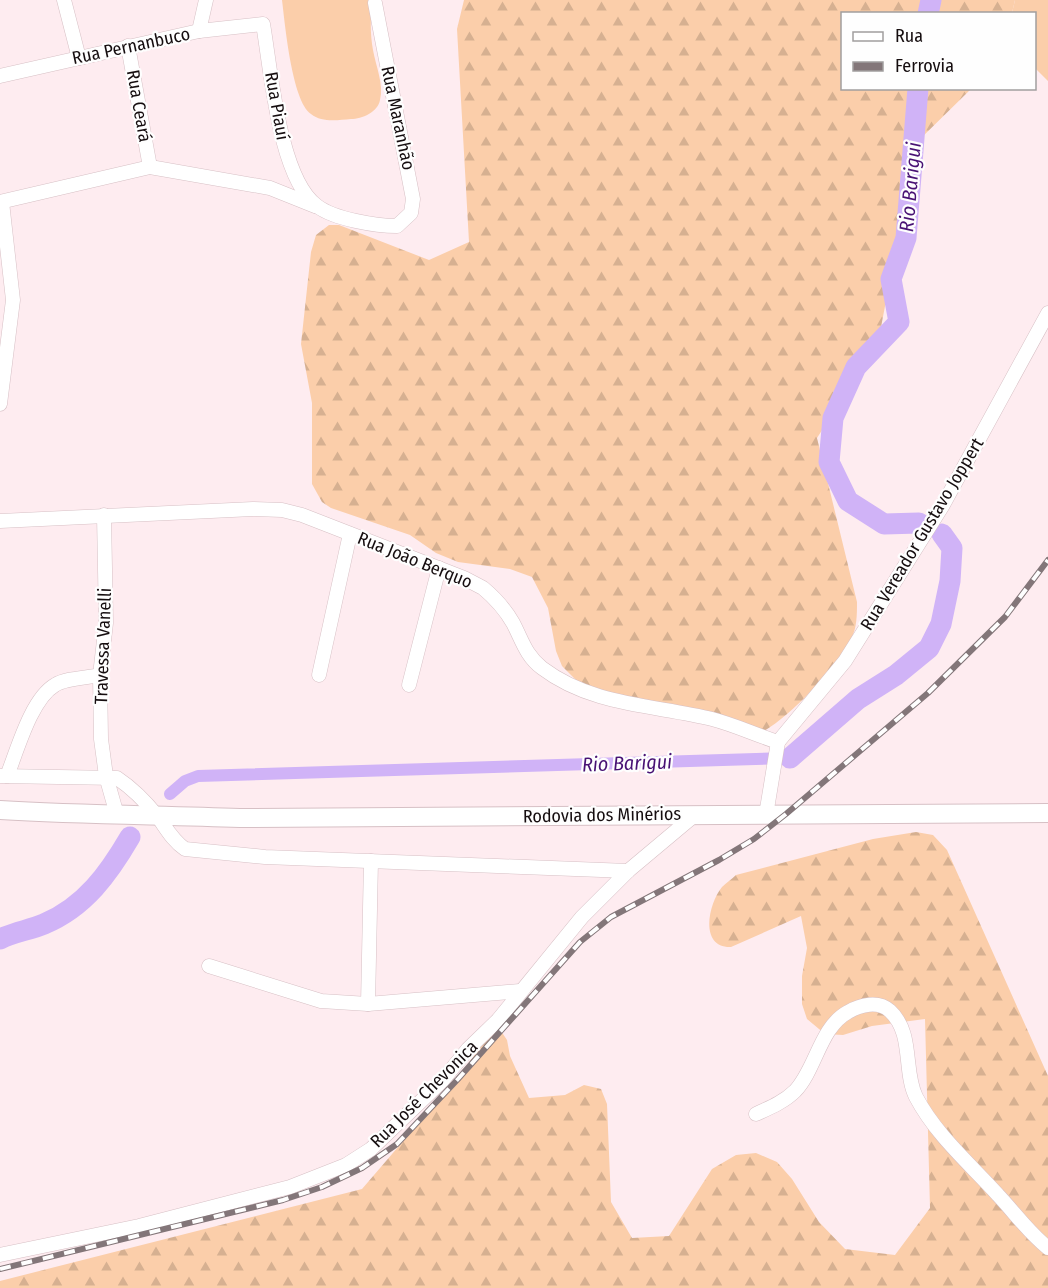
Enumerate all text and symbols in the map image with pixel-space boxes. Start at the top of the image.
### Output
legend [841,12,1036,90]
street label: Rua Pernanbuco [70,23,192,69]
text: Rua [895,25,923,47]
text: Ferrovia [895,55,954,77]
street label: Rua Maranhão [376,64,420,172]
street label: Rua Ceará [122,68,156,144]
street label: Rua Piauí [260,70,294,142]
water label: Rio Barigui [894,141,926,233]
street label: Rua Vereador Gustavo Joppert [856,434,988,634]
street label: Rua João Berquo [354,527,476,593]
street label: Travessa Vanelli [90,587,116,705]
water label: Rio Barigui [582,749,672,777]
street label: Rodovia dos Minérios [523,803,682,827]
street label: Rua José Chevonica [366,1036,482,1152]

